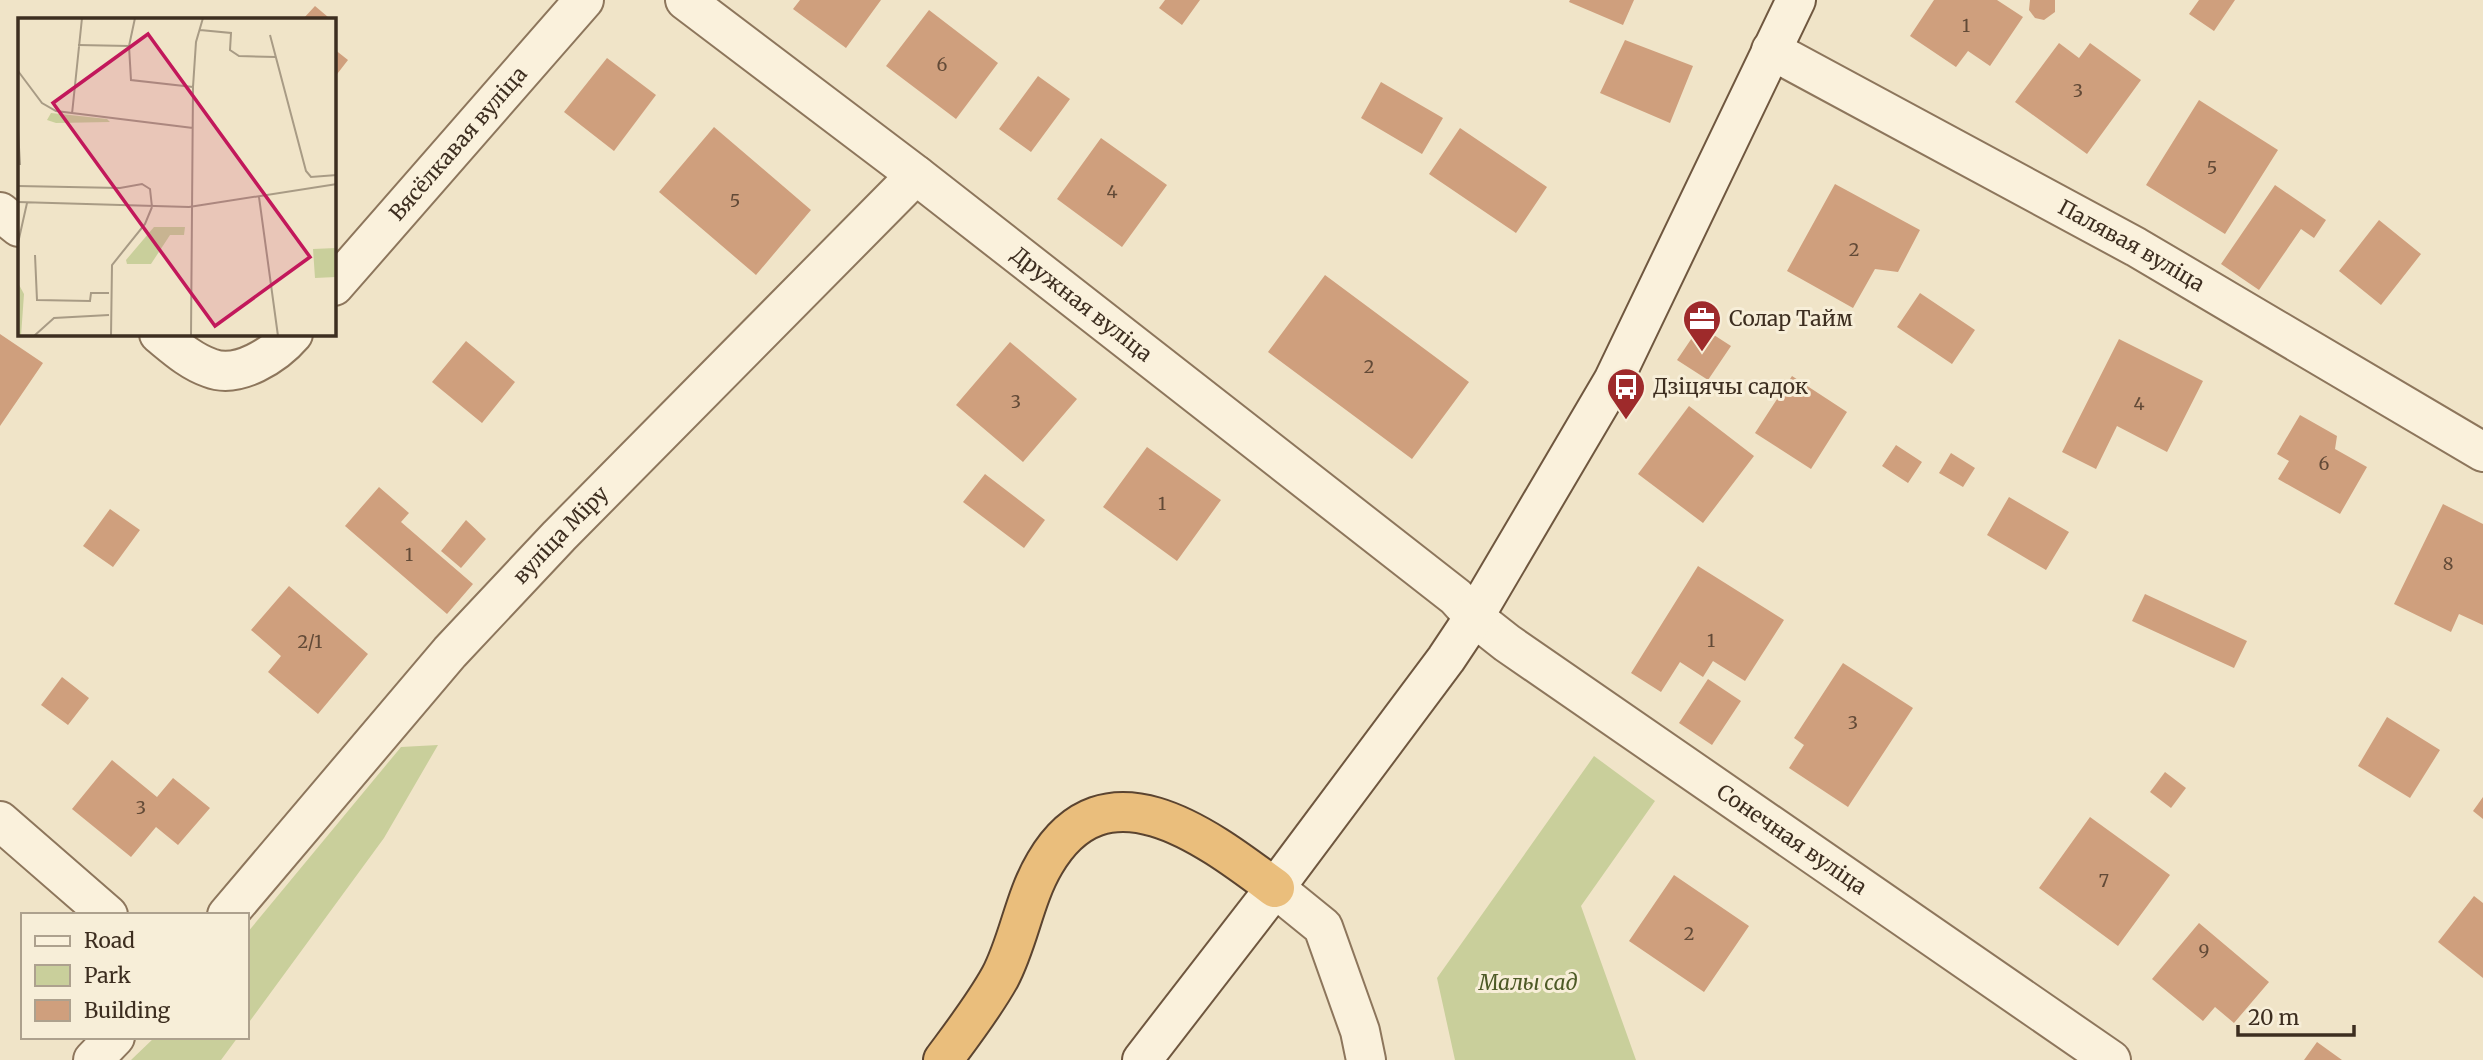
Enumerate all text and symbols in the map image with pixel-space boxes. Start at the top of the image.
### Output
house number: 1 [1962,14,1970,37]
inset map [18,18,336,336]
house number: 6 [937,53,948,76]
street label: Вясёлкавая вуліца [383,61,533,226]
house number: 3 [2073,79,2083,102]
house number: 5 [2207,156,2217,179]
house number: 4 [1106,180,1118,203]
house number: 5 [730,189,740,212]
street label: Палявая вуліца [2054,194,2210,297]
house number: 2 [1849,238,1859,261]
street label: Дружная вуліца [1006,241,1158,367]
office icon: Солар Тайм [1681,298,1723,353]
place label: Солар Тайм [1729,305,1853,332]
house number: 2 [1364,355,1374,378]
bus stop icon: Дзіцячы садок [1605,366,1647,421]
place label: Дзіцячы садок [1653,373,1808,400]
house number: 3 [1011,390,1021,413]
house number: 4 [2133,392,2145,415]
house number: 6 [2319,452,2330,475]
street label: вуліца Міру [507,479,615,589]
house number: 1 [1158,492,1166,515]
house number: 1 [405,543,413,566]
house number: 8 [2443,552,2453,575]
house number: 1 [1707,629,1715,652]
house number: 2/1 [298,630,323,653]
house number: 3 [1848,711,1858,734]
street label: Сонечная вуліца [1712,778,1872,900]
house number: 3 [136,796,146,819]
house number: 7 [2099,869,2109,892]
legend [21,913,248,1039]
house number: 2 [1684,922,1694,945]
text: Road [84,927,135,954]
house number: 9 [2199,939,2209,962]
text: Park [84,962,131,989]
park label: Малы сад [1478,969,1577,996]
scale bar [2238,993,2354,1038]
text: Building [84,997,171,1024]
text: 20 m [2248,1004,2300,1031]

